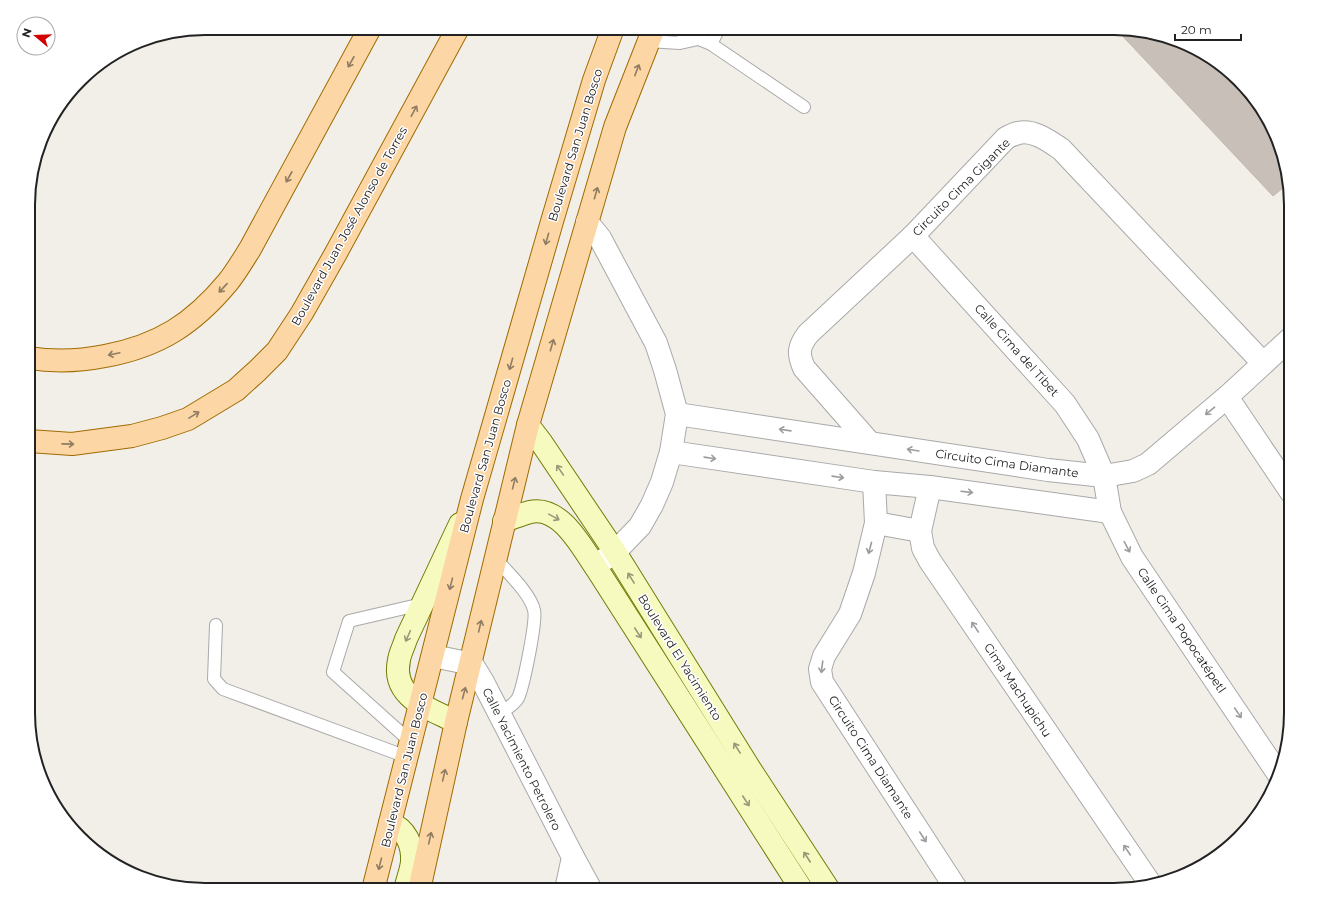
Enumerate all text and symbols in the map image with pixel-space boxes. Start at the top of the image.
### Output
north arrow [16,16,56,56]
scale bar [1175,16,1241,42]
text: 20 m [1181,22,1212,37]
text: N [18,26,35,39]
one-way arrow [347,56,355,68]
one-way arrow [634,64,642,76]
street label: Boulevard San Juan Bosco [545,67,605,223]
one-way arrow [410,105,418,117]
street label: Boulevard Juan José Alonso de Torres [288,124,410,328]
street label: Circuito Cima Gigante [909,135,1013,239]
one-way arrow [285,170,293,182]
one-way arrow [593,187,600,200]
one-way arrow [542,232,550,245]
one-way arrow [218,283,227,293]
street label: Calle Cima del Tibet [972,301,1063,399]
one-way arrow [549,338,556,351]
one-way arrow [108,351,121,359]
one-way arrow [507,357,514,370]
street label: Boulevard San Juan Bosco [456,378,514,534]
one-way arrow [1205,407,1216,416]
one-way arrow [188,411,200,419]
one-way arrow [779,426,792,434]
one-way arrow [61,440,74,448]
one-way arrow [907,445,920,453]
street label: Circuito Cima Diamante [934,446,1080,480]
one-way arrow [703,454,716,462]
one-way arrow [555,464,564,475]
one-way arrow [831,473,844,481]
one-way arrow [510,477,518,490]
one-way arrow [960,488,973,496]
one-way arrow [548,513,560,521]
one-way arrow [866,541,873,554]
one-way arrow [1124,541,1131,553]
street label: Calle Cima Popocatépetl [1134,564,1230,696]
one-way arrow [627,573,635,584]
one-way arrow [446,577,454,590]
street label: Boulevard El Yacimiento [635,591,725,723]
one-way arrow [477,619,485,632]
one-way arrow [971,621,979,632]
one-way arrow [634,627,642,638]
one-way arrow [403,629,411,641]
street label: Cima Machupichu [981,640,1055,740]
one-way arrow [818,660,826,673]
street label: Calle Yacimiento Petrolero [479,685,565,833]
one-way arrow [461,687,468,700]
street label: Boulevard San Juan Bosco [377,691,431,849]
street label: Circuito Cima Diamante [825,692,917,822]
one-way arrow [1234,707,1242,718]
one-way arrow [732,742,740,754]
one-way arrow [441,769,449,782]
one-way arrow [742,795,750,807]
one-way arrow [919,831,927,843]
one-way arrow [427,832,435,845]
one-way arrow [1123,844,1131,855]
one-way arrow [803,852,811,863]
one-way arrow [376,857,383,870]

